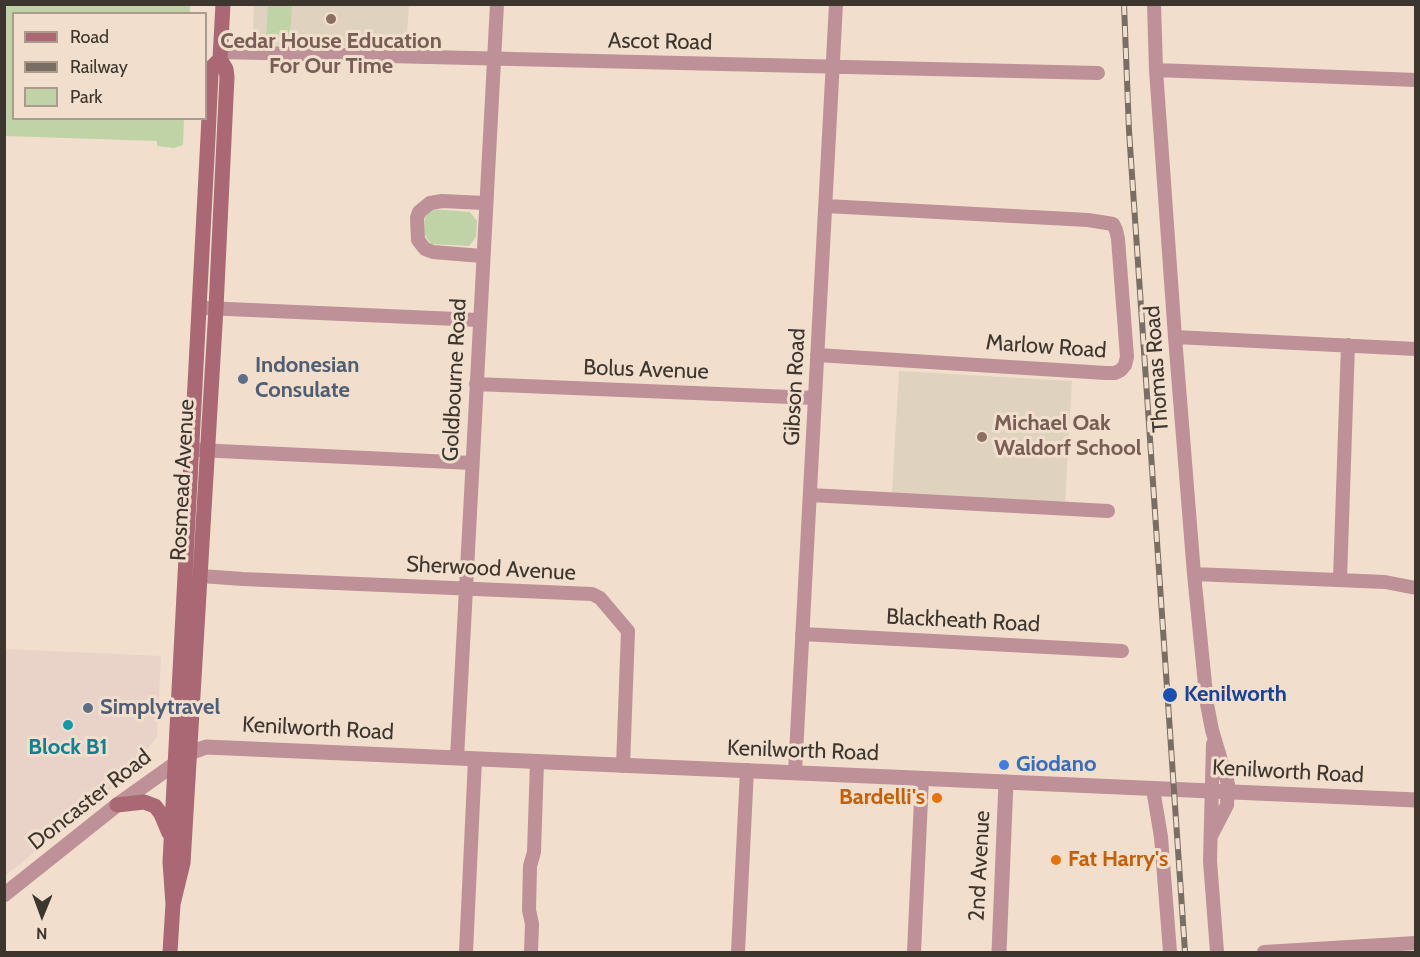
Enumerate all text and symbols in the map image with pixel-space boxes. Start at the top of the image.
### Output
legend [12,12,207,120]
marker: Cedar House Education For Our Time [324,12,338,26]
text: Road [70,26,109,48]
street label: Ascot Road [608,28,712,56]
place label: Cedar House Education For Our Time [220,29,442,80]
text: Railway [70,56,128,78]
text: Park [70,86,102,108]
street label: Goldbourne Road [438,298,472,462]
street label: Thomas Road [1139,305,1175,433]
street label: Gibson Road [779,328,811,446]
street label: Marlow Road [985,330,1107,364]
place label: Indonesian Consulate [255,353,359,404]
street label: Bolus Avenue [583,355,709,385]
marker: Indonesian Consulate [236,372,250,386]
street label: Rosmead Avenue [166,398,200,562]
place label: Michael Oak Waldorf School [994,411,1142,463]
marker: Michael Oak Waldorf School [975,430,989,444]
street label: Sherwood Avenue [406,551,576,587]
street label: Blackheath Road [885,604,1041,638]
place label: Kenilworth [1184,682,1287,708]
marker: Kenilworth [1161,686,1179,704]
place label: Simplytravel [100,695,220,721]
marker: Simplytravel [81,701,95,715]
street label: Kenilworth Road [241,712,395,746]
marker: Block B1 [61,718,75,732]
place label: Block B1 [28,735,108,761]
street label: Kenilworth Road [727,735,879,767]
street label: Doncaster Road [24,744,156,856]
place label: Giodano [1016,752,1096,778]
street label: Kenilworth Road [1211,755,1365,789]
marker: Giodano [997,758,1011,772]
place label: Bardelli's [839,785,925,811]
marker: Bardelli's [930,791,944,805]
street label: 2nd Avenue [964,810,996,922]
place label: Fat Harry's [1068,847,1168,873]
marker: Fat Harry's [1049,853,1063,867]
north arrow [12,885,72,945]
text: N [36,924,47,943]

